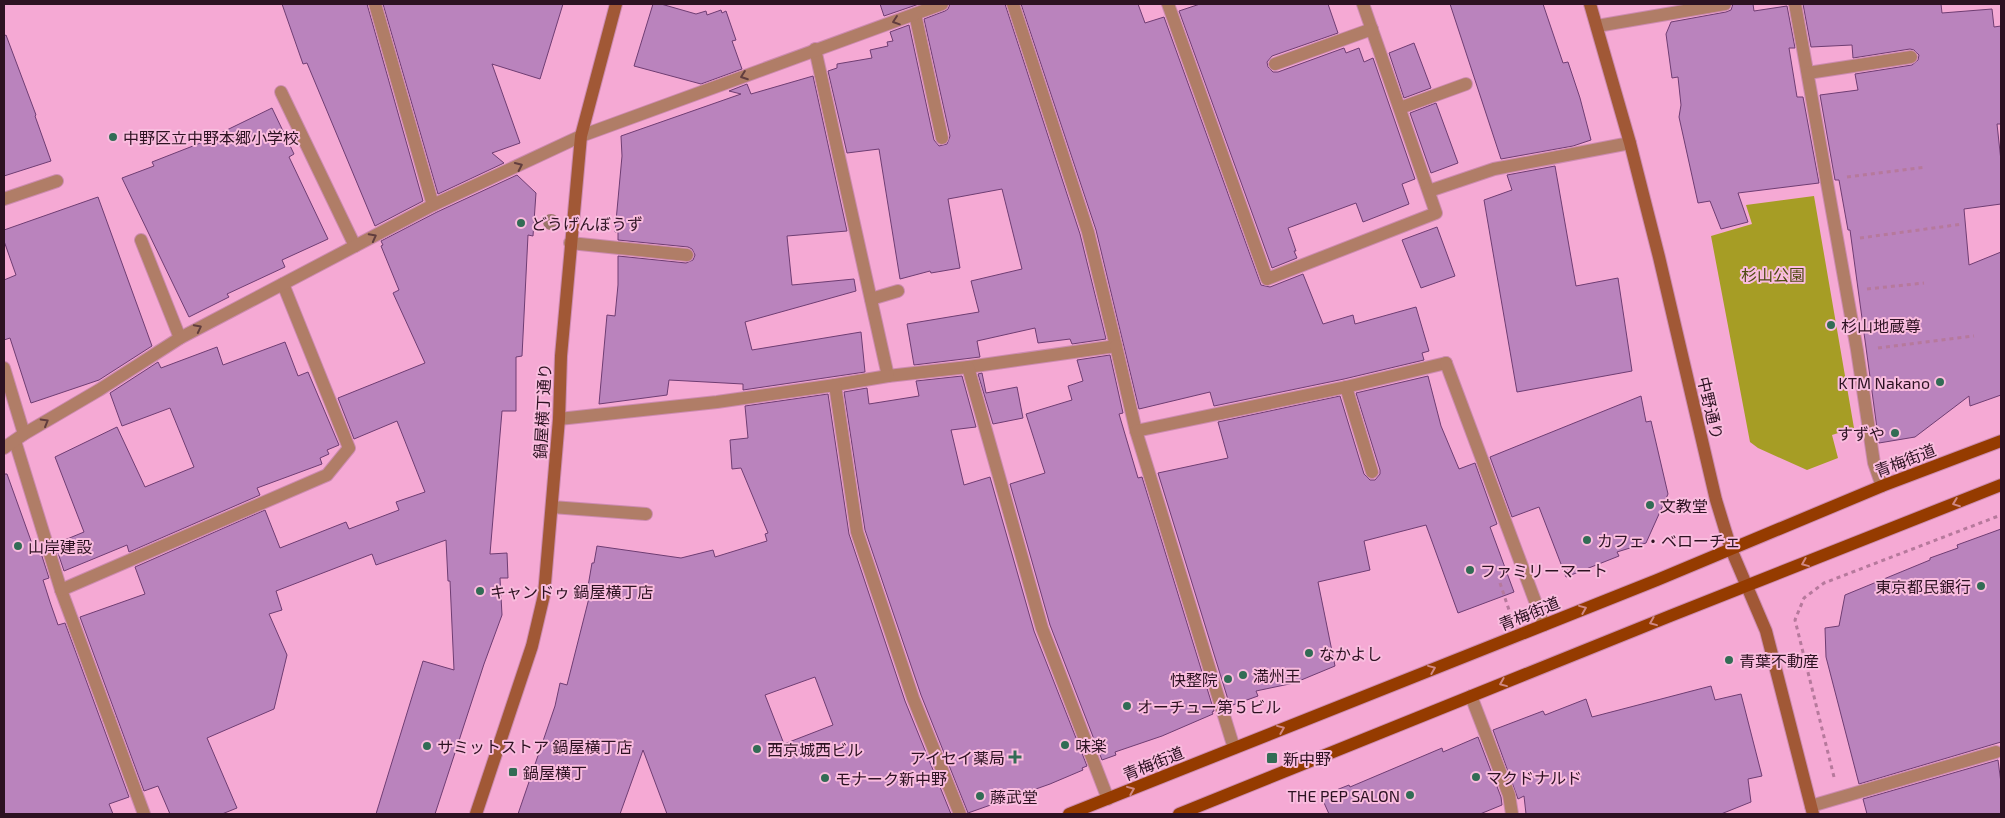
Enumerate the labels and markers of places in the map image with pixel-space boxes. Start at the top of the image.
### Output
place label: 中野区立中野本郷小学校 [123,128,299,147]
marker: 中野区立中野本郷小学校 [107,131,119,143]
place label: どうげんぼうず [531,214,643,233]
marker: どうげんぼうず [515,217,527,229]
place label: 杉山地蔵尊 [1841,316,1921,335]
marker: 杉山地蔵尊 [1825,319,1837,331]
place label: KTM Nakano [1838,373,1930,392]
marker: KTM Nakano [1934,376,1946,388]
place label: すずや [1837,424,1885,443]
marker: すずや [1889,427,1901,439]
place label: 文教堂 [1660,496,1708,515]
marker: 文教堂 [1644,499,1656,511]
place label: カフェ・ベローチェ [1597,531,1741,550]
marker: カフェ・ベローチェ [1581,534,1593,546]
place label: 山岸建設 [28,537,92,556]
marker: 山岸建設 [12,540,24,552]
place label: ファミリーマート [1480,561,1608,580]
marker: ファミリーマート [1464,564,1476,576]
place label: 東京都民銀行 [1875,577,1971,596]
marker: 東京都民銀行 [1975,580,1987,592]
place label: キャンドゥ 鍋屋横丁店 [490,582,654,601]
marker: キャンドゥ 鍋屋横丁店 [474,585,486,597]
place label: なかよし [1319,644,1382,663]
marker: なかよし [1303,647,1315,659]
place label: 青葉不動産 [1739,651,1819,670]
marker: 青葉不動産 [1723,654,1735,666]
place label: 満州王 [1253,666,1301,685]
marker: 満州王 [1237,669,1249,681]
place label: 快整院 [1170,670,1218,689]
marker: 快整院 [1222,673,1234,685]
place label: オーチュー第５ビル [1137,697,1281,716]
marker: オーチュー第５ビル [1121,700,1133,712]
place label: 味楽 [1075,736,1107,755]
place label: サミットストア 鍋屋横丁店 [437,737,633,756]
marker: 味楽 [1059,739,1071,751]
marker: サミットストア 鍋屋横丁店 [421,740,433,752]
place label: 西京城西ビル [767,740,863,759]
marker: 西京城西ビル [751,743,763,755]
place label: アイセイ薬局 [910,748,1005,767]
place label: 新中野 [1283,749,1331,768]
marker: アイセイ薬局 [1009,751,1021,763]
marker: 新中野 [1265,751,1279,765]
place label: 鍋屋横丁 [523,763,587,782]
marker: 鍋屋横丁 [507,766,519,778]
place label: マクドナルド [1486,768,1582,787]
place label: モナーク新中野 [835,769,947,788]
marker: マクドナルド [1470,771,1482,783]
marker: モナーク新中野 [819,772,831,784]
place label: THE PEP SALON [1288,786,1400,805]
place label: 藤武堂 [990,787,1038,806]
marker: THE PEP SALON [1404,789,1416,801]
marker: 藤武堂 [974,790,986,802]

